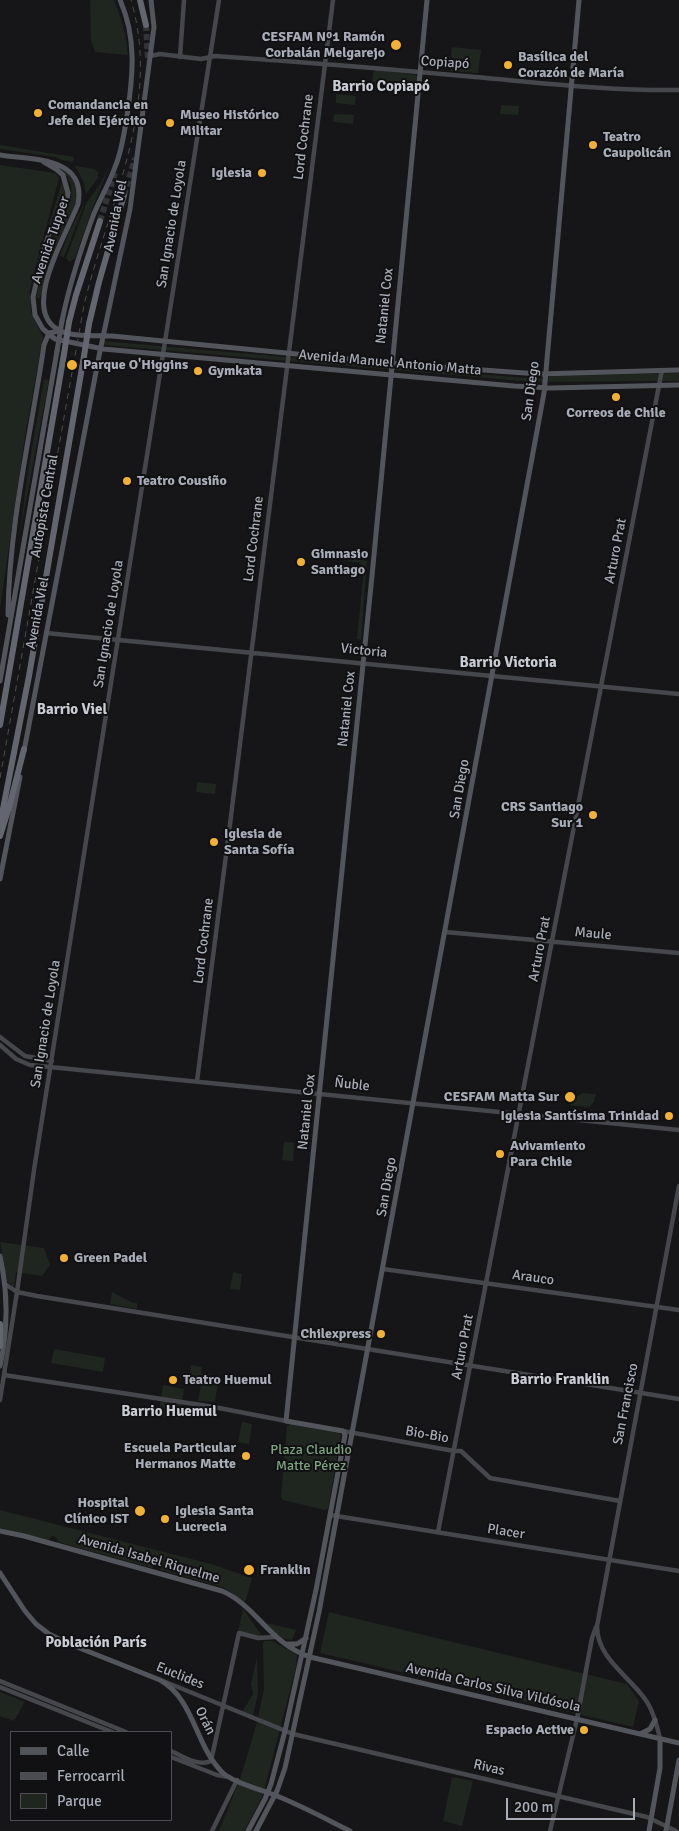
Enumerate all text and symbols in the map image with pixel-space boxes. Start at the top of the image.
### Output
place label: CESFAM Nº1 Ramón Corbalán Melgarejo [262,29,385,62]
marker: CESFAM Nº1 Ramón Corbalán Melgarejo [389,38,403,52]
place label: Basílica del Corazón de María [518,49,624,82]
street label: Copiapó [420,53,470,73]
marker: Basílica del Corazón de María [502,59,514,71]
district label: Barrio Copiapó [332,78,430,96]
street label: Lord Cochrane [290,93,318,181]
place label: Comandancia en Jefe del Ejército [48,97,148,130]
marker: Comandancia en Jefe del Ejército [32,107,44,119]
place label: Museo Histórico Militar [180,107,279,140]
marker: Museo Histórico Militar [164,117,176,129]
place label: Teatro Caupolicán [603,129,671,162]
marker: Teatro Caupolicán [587,139,599,151]
street label: San Ignacio de Loyola [154,159,190,289]
place label: Iglesia [211,165,252,181]
marker: Iglesia [256,167,268,179]
street label: Avenida Viel [101,178,131,254]
street label: Avenida Tupper [28,194,74,286]
street label: Nataniel Cox [373,267,397,345]
street label: Avenida Manuel Antonio Matta [298,347,482,379]
place label: Parque O'Higgins [83,357,188,373]
marker: Parque O'Higgins [65,358,79,372]
street label: San Diego [518,360,544,422]
place label: Gymkata [208,363,262,379]
marker: Gymkata [192,365,204,377]
marker: Correos de Chile [610,391,622,403]
place label: Correos de Chile [566,405,666,421]
street label: Autopista Central [28,453,62,559]
place label: Teatro Cousiño [137,473,227,489]
marker: Teatro Cousiño [121,475,133,487]
street label: Lord Cochrane [240,495,268,583]
street label: Arturo Prat [601,517,631,585]
place label: Gimnasio Santiago [311,546,368,578]
marker: Gimnasio Santiago [295,556,307,568]
street label: San Ignacio de Loyola [91,559,127,689]
street label: Avenida Viel [23,575,53,651]
street label: Victoria [340,640,388,662]
district label: Barrio Victoria [459,654,557,672]
street label: Nataniel Cox [335,670,359,748]
district label: Barrio Viel [37,701,107,719]
street label: San Diego [447,758,473,820]
place label: CRS Santiago Sur 1 [501,799,583,832]
marker: CRS Santiago Sur 1 [587,809,599,821]
place label: Iglesia de Santa Sofía [224,826,294,859]
marker: Iglesia de Santa Sofía [208,836,220,848]
street label: Lord Cochrane [190,897,218,985]
street label: Arturo Prat [525,915,555,983]
street label: Maule [574,924,612,944]
street label: San Ignacio de Loyola [28,959,64,1089]
street label: Nataniel Cox [295,1073,319,1151]
street label: Ñuble [333,1075,371,1095]
place label: CESFAM Matta Sur [444,1089,559,1105]
marker: CESFAM Matta Sur [563,1090,577,1104]
place label: Iglesia Santísima Trinidad [501,1108,659,1124]
marker: Iglesia Santísima Trinidad [663,1110,675,1122]
place label: Avivamiento Para Chile [510,1138,586,1170]
marker: Avivamiento Para Chile [494,1148,506,1160]
street label: San Diego [374,1156,400,1218]
place label: Green Padel [74,1250,147,1266]
marker: Green Padel [58,1252,70,1264]
street label: Arauco [511,1267,555,1289]
street label: Arturo Prat [448,1313,478,1381]
place label: Chilexpress [301,1326,371,1342]
marker: Chilexpress [375,1328,387,1340]
street label: San Francisco [610,1362,642,1446]
district label: Barrio Franklin [511,1371,609,1389]
place label: Teatro Huemul [183,1372,272,1388]
marker: Teatro Huemul [167,1374,179,1386]
district label: Barrio Huemul [121,1403,217,1421]
street label: Bio-Bio [404,1423,450,1447]
place label: Escuela Particular Hermanos Matte [124,1440,236,1472]
park label: Plaza Claudio Matte Pérez [270,1442,352,1474]
marker: Escuela Particular Hermanos Matte [240,1450,252,1462]
place label: Hospital Clínico IST [64,1495,129,1528]
place label: Iglesia Santa Lucrecia [175,1503,254,1535]
marker: Hospital Clínico IST [133,1504,147,1518]
marker: Iglesia Santa Lucrecia [159,1513,171,1525]
street label: Placer [486,1521,526,1543]
street label: Avenida Isabel Riquelme [77,1531,221,1587]
place label: Franklin [260,1562,311,1578]
marker: Franklin [242,1563,256,1577]
district label: Población París [45,1634,147,1652]
street label: Euclides [154,1659,206,1693]
street label: Avenida Carlos Silva Vildósola [404,1660,582,1716]
street label: Orán [191,1704,219,1738]
place label: Espacio Active [486,1722,574,1738]
marker: Espacio Active [578,1724,590,1736]
legend [10,1731,172,1821]
text: Calle [57,1742,90,1760]
street label: Rivas [472,1756,506,1780]
text: Ferrocarril [57,1767,125,1785]
scale bar [509,1788,638,1820]
text: Parque [57,1792,102,1810]
text: 200 m [514,1798,554,1816]

